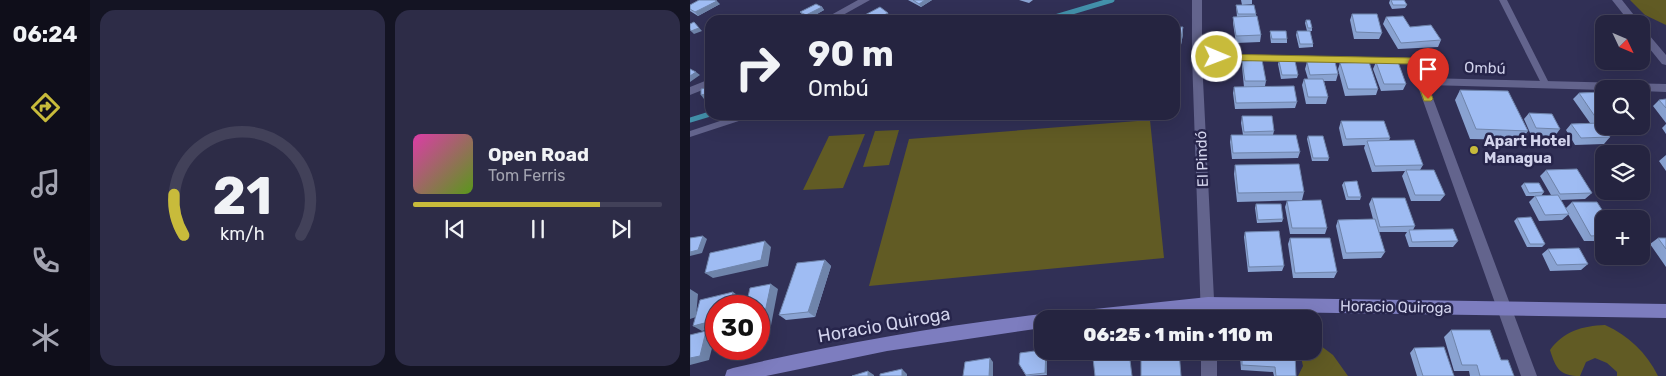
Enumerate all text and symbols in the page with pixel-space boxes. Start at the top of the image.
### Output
north arrow [1595,15,1650,70]
map controls [1595,15,1650,265]
text: 06:24 [13,21,77,48]
position arrow [1190,30,1242,82]
text: 90 m [808,33,894,75]
icon: right [725,35,790,100]
pin [1407,48,1449,99]
icon: arrive [1414,55,1442,83]
street label: Ombú [1464,58,1506,78]
text: Ombú [808,75,869,102]
button: search [1595,80,1650,135]
icon: directions [28,90,63,125]
street label: El Pindó [1192,131,1212,187]
place label: Apart Hotel Managua [1484,132,1571,167]
text: Open Road [488,143,589,166]
marker: Apart Hotel Managua [1468,144,1480,156]
button: layers [1595,145,1650,200]
text: 21 [213,165,272,227]
icon: music [28,166,63,201]
text: Tom Ferris [488,166,565,185]
button: + [1595,210,1650,265]
icon: previous [441,215,469,243]
icon: pause [524,215,552,243]
icon: next [607,215,635,243]
text: km/h [220,223,265,244]
icon: phone [28,243,63,278]
speed limit sign: 30 [705,295,770,360]
street label: Horacio Quiroga [1340,297,1452,317]
street label: Horacio Quiroga [816,303,952,347]
icon: climate [28,320,63,355]
text: 06:25 · 1 min · 110 m [1083,323,1273,346]

